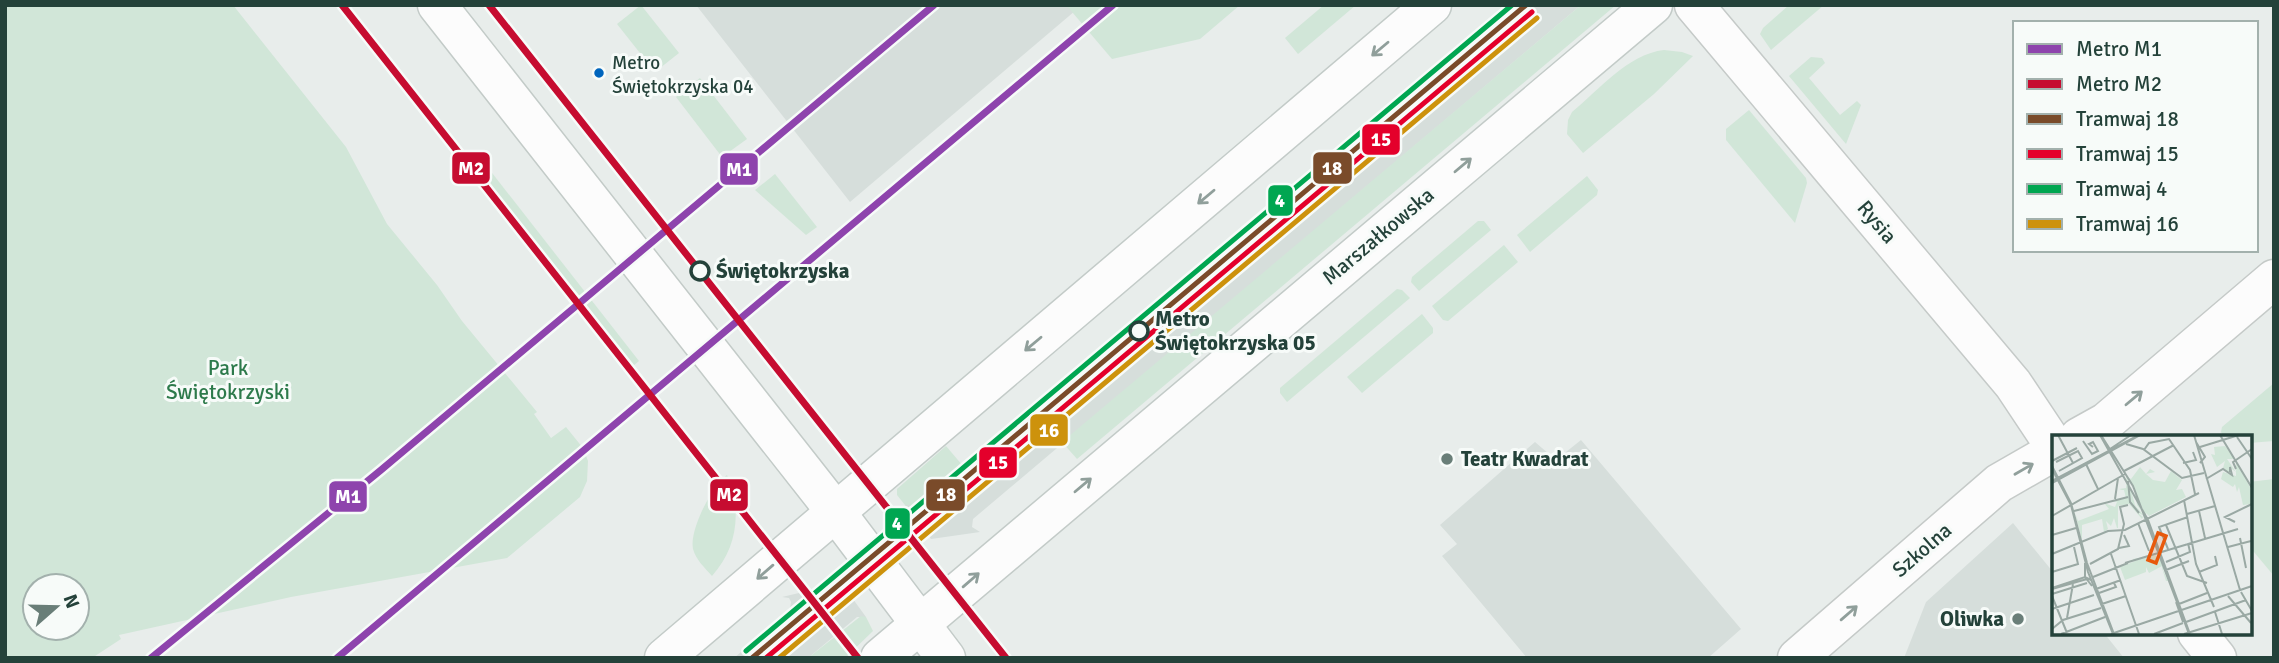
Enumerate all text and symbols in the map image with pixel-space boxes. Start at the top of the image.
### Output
legend [2013,21,2258,252]
text: Metro M1 [2076,36,2162,62]
one-way arrow [1371,41,1389,57]
place label: Metro Świętokrzyska 04 [612,51,753,99]
marker: Metro Świętokrzyska 04 [592,66,606,80]
text: Metro M2 [2076,71,2162,97]
text: Tramwaj 18 [2076,106,2179,132]
line badge: 15 [1361,123,1401,156]
text: 15 [1371,128,1391,152]
text: Tramwaj 15 [2076,141,2179,167]
line badge: M2 [451,151,491,185]
line badge: 18 [1312,151,1353,185]
line badge: M1 [719,152,759,186]
text: M2 [458,157,484,181]
text: 18 [1322,157,1342,181]
one-way arrow [1454,157,1472,173]
text: M1 [726,158,752,182]
text: Tramwaj 4 [2076,176,2167,202]
street label: Marszałkowska [1317,182,1439,290]
line badge: 4 [1267,184,1294,217]
one-way arrow [1198,189,1216,205]
text: 4 [1275,189,1285,213]
street label: Rysia [1852,195,1902,249]
text: Tramwaj 16 [2076,211,2179,237]
place label: Świętokrzyska [716,257,850,284]
marker: Świętokrzyska [690,261,710,281]
place label: Metro Świętokrzyska 05 [1155,306,1316,356]
marker: Metro Świętokrzyska 05 [1129,321,1149,341]
one-way arrow [1024,336,1042,352]
park label: Park Świętokrzyski [166,355,290,405]
one-way arrow [2125,390,2143,406]
line badge: 16 [1029,413,1069,447]
text: 16 [1039,419,1059,443]
inset map [2052,435,2251,635]
line badge: 15 [978,446,1018,479]
place label: Teatr Kwadrat [1461,446,1589,472]
text: 15 [988,451,1008,475]
marker: Teatr Kwadrat [1439,451,1455,467]
one-way arrow [2014,461,2034,475]
one-way arrow [1073,477,1091,492]
line badge: M2 [709,478,749,512]
line badge: 18 [925,478,966,512]
line badge: M1 [328,480,368,513]
text: M2 [716,483,742,507]
text: 18 [936,483,956,507]
text: M1 [335,485,361,509]
line badge: 4 [884,507,911,540]
text: 4 [892,512,902,536]
street label: Szkolna [1887,517,1957,583]
one-way arrow [757,564,775,580]
north arrow [21,572,91,642]
one-way arrow [962,572,980,588]
text: N [57,591,85,612]
one-way arrow [1840,605,1858,621]
place label: Oliwka [1940,606,2004,632]
marker: Oliwka [2010,611,2026,627]

